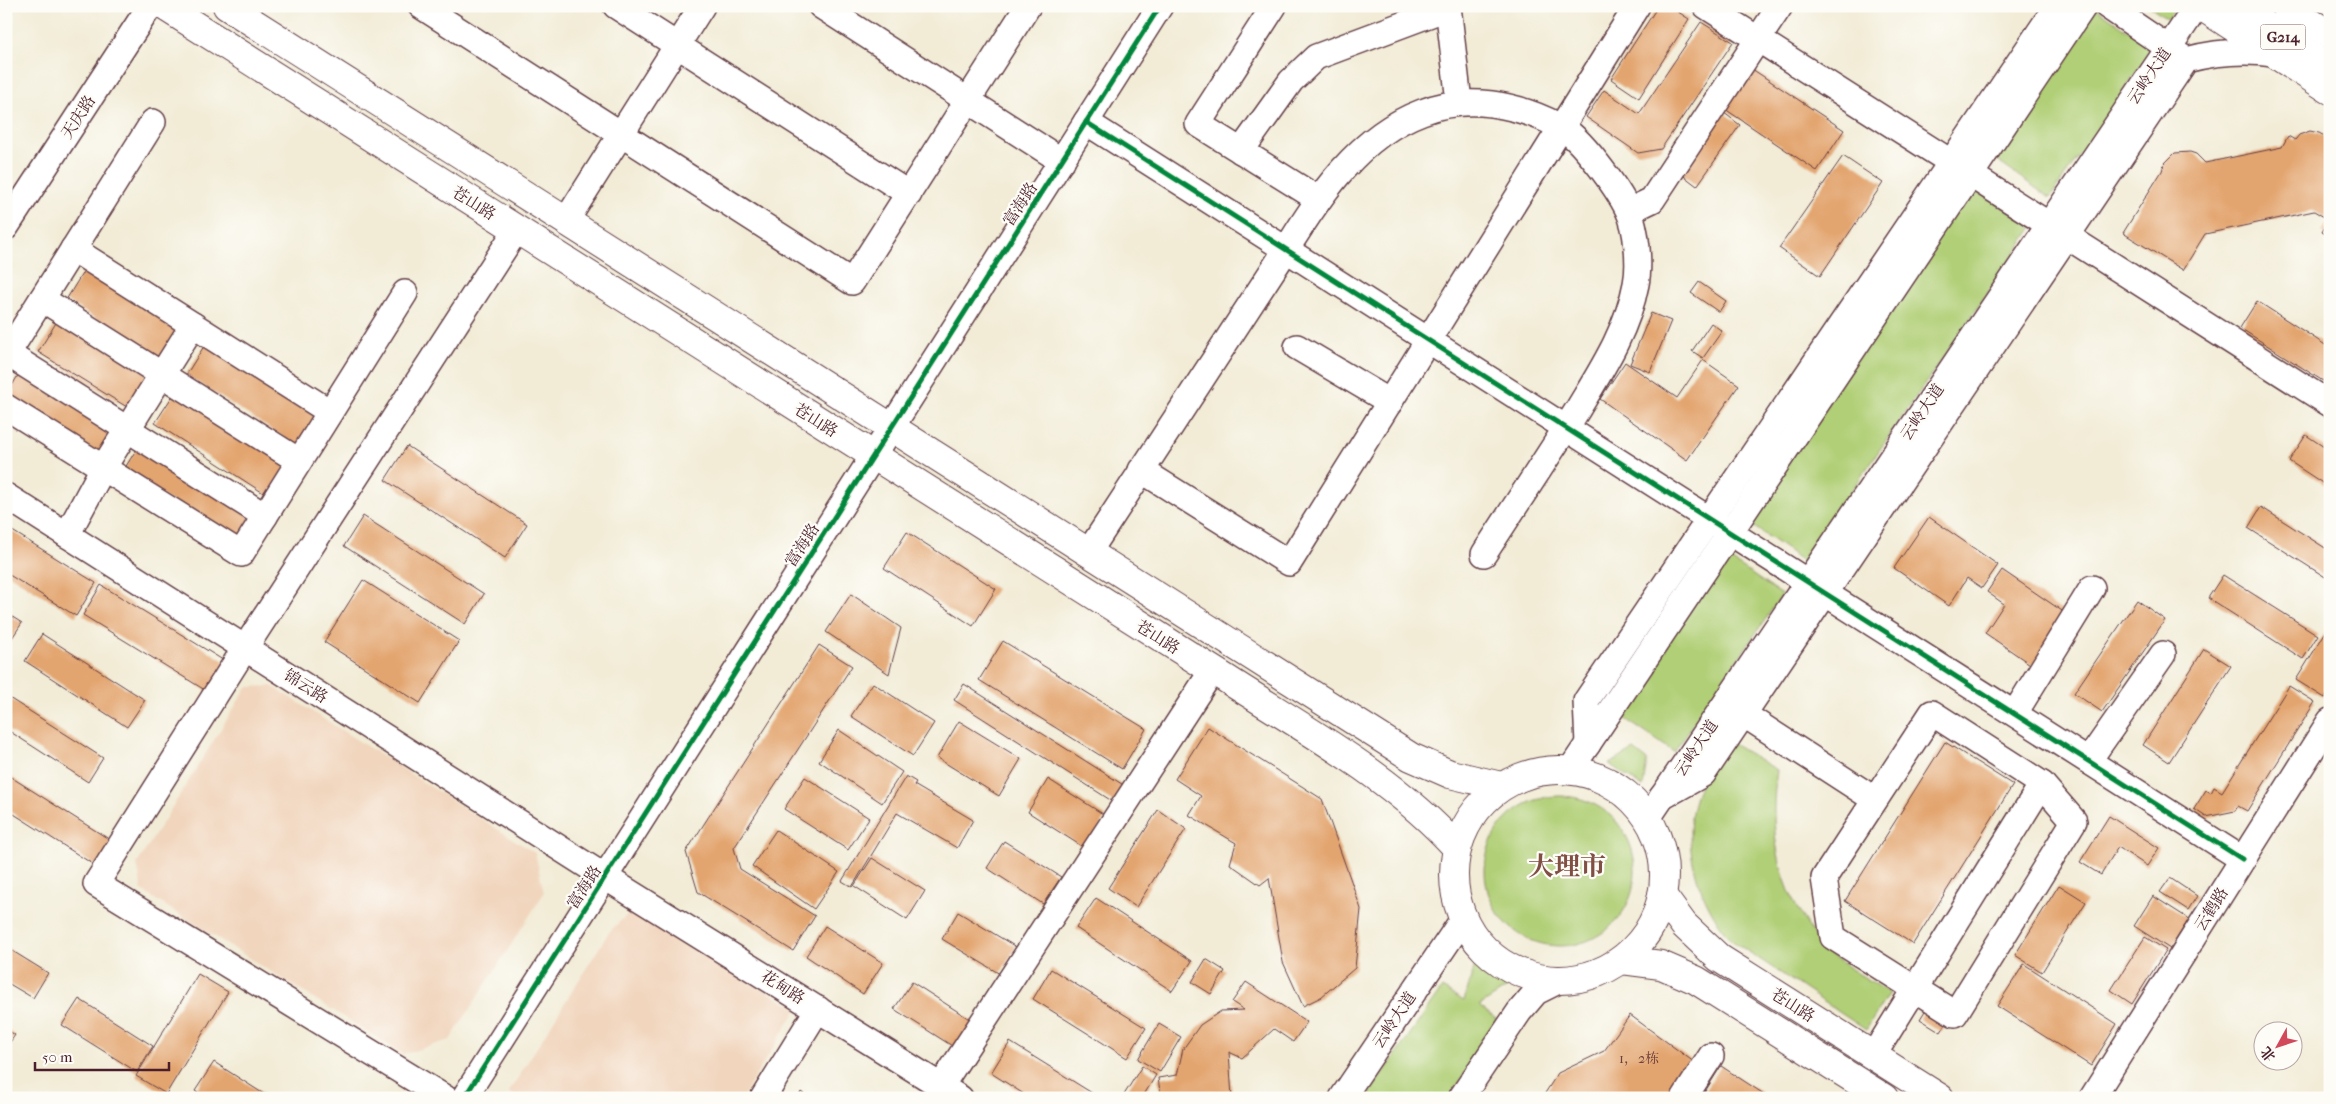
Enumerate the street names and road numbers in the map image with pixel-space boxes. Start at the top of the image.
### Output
road number: G214 [2260,24,2306,50]
street label: 云岭大道 [2123,44,2175,108]
street label: 天庆路 [57,92,99,142]
street label: 富海路 [999,179,1041,229]
street label: 苍山路 [449,182,499,224]
street label: 云岭大道 [1896,380,1948,444]
street label: 苍山路 [791,399,841,441]
street label: 富海路 [781,520,823,570]
street label: 苍山路 [1133,616,1183,658]
street label: 锦云路 [281,665,331,707]
street label: 云岭大道 [1670,716,1722,780]
street label: 富海路 [563,862,605,912]
street label: 云鹤路 [2190,884,2232,934]
street label: 花甸路 [758,966,808,1008]
street label: 苍山路 [1768,984,1818,1026]
street label: 云岭大道 [1368,988,1420,1052]

